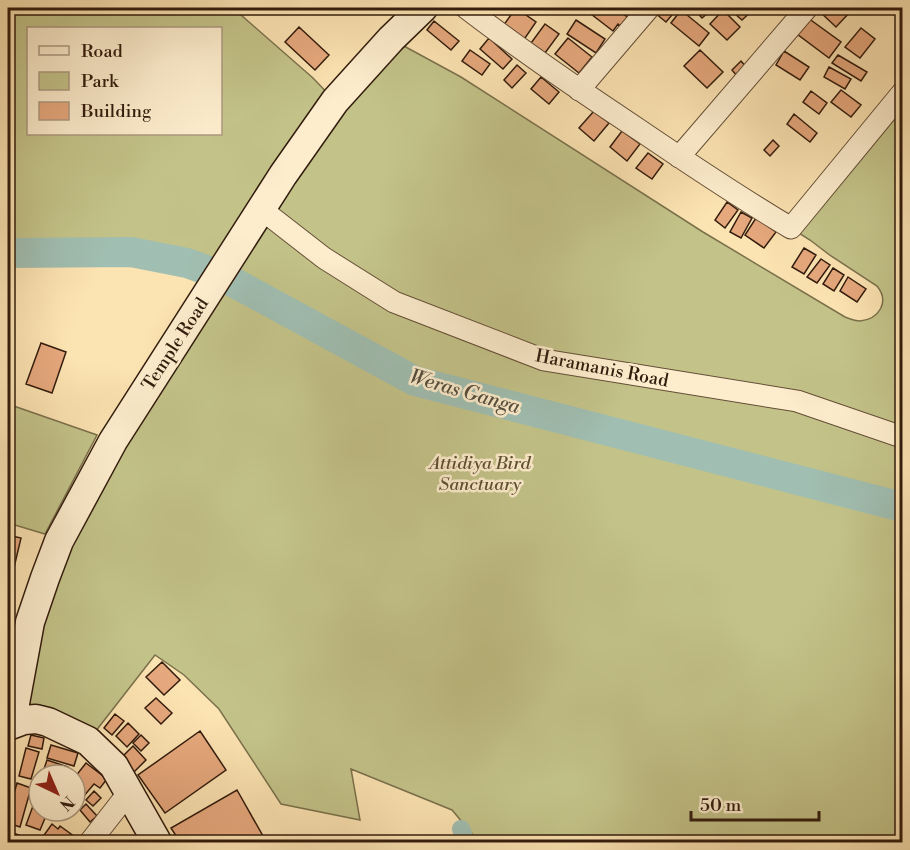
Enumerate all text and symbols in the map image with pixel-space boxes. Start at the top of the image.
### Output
legend [27,27,222,135]
text: Road [81,40,124,63]
text: Park [81,70,120,93]
text: Building [80,100,152,123]
street label: Temple Road [137,293,214,395]
street label: Haramanis Road [533,344,671,393]
water label: Weras Ganga [407,365,524,420]
park label: Attidiya Bird Sanctuary [428,452,531,496]
north arrow [27,763,87,823]
scale bar [691,784,818,822]
text: N [55,791,78,815]
text: 50 m [700,794,742,817]

